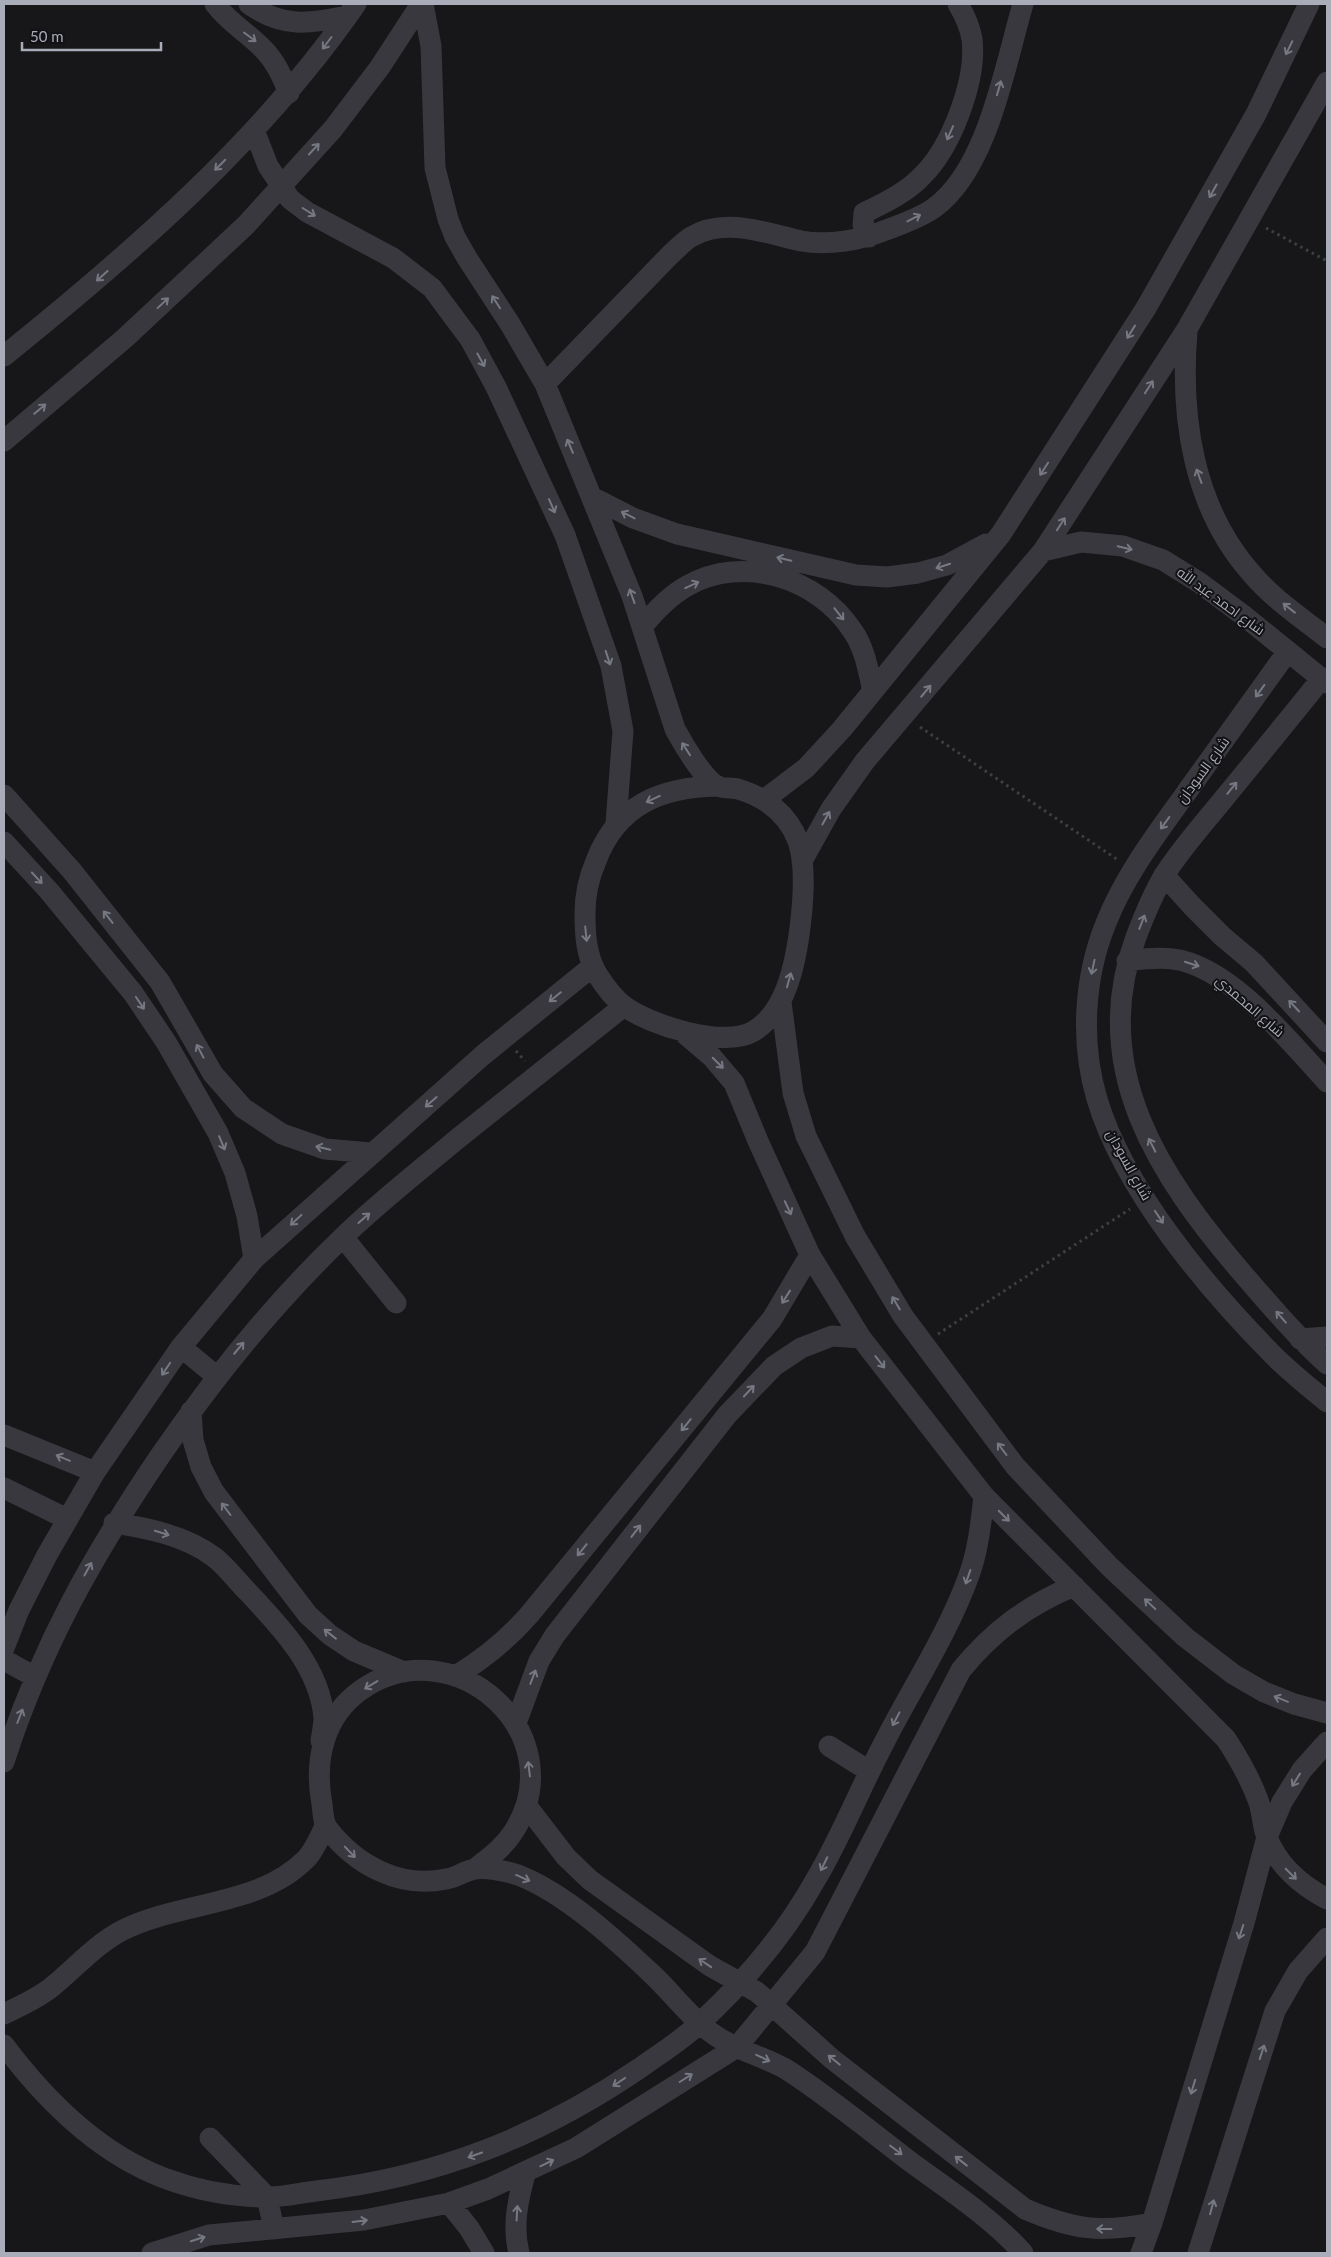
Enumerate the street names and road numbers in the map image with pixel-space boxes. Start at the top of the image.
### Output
street label: شارع احمد عبد الله [1173,563,1269,639]
street label: شارع السودان [1173,733,1233,807]
street label: شارع المحمدي [1210,971,1288,1043]
street label: شارع السودان [1102,1126,1156,1204]

